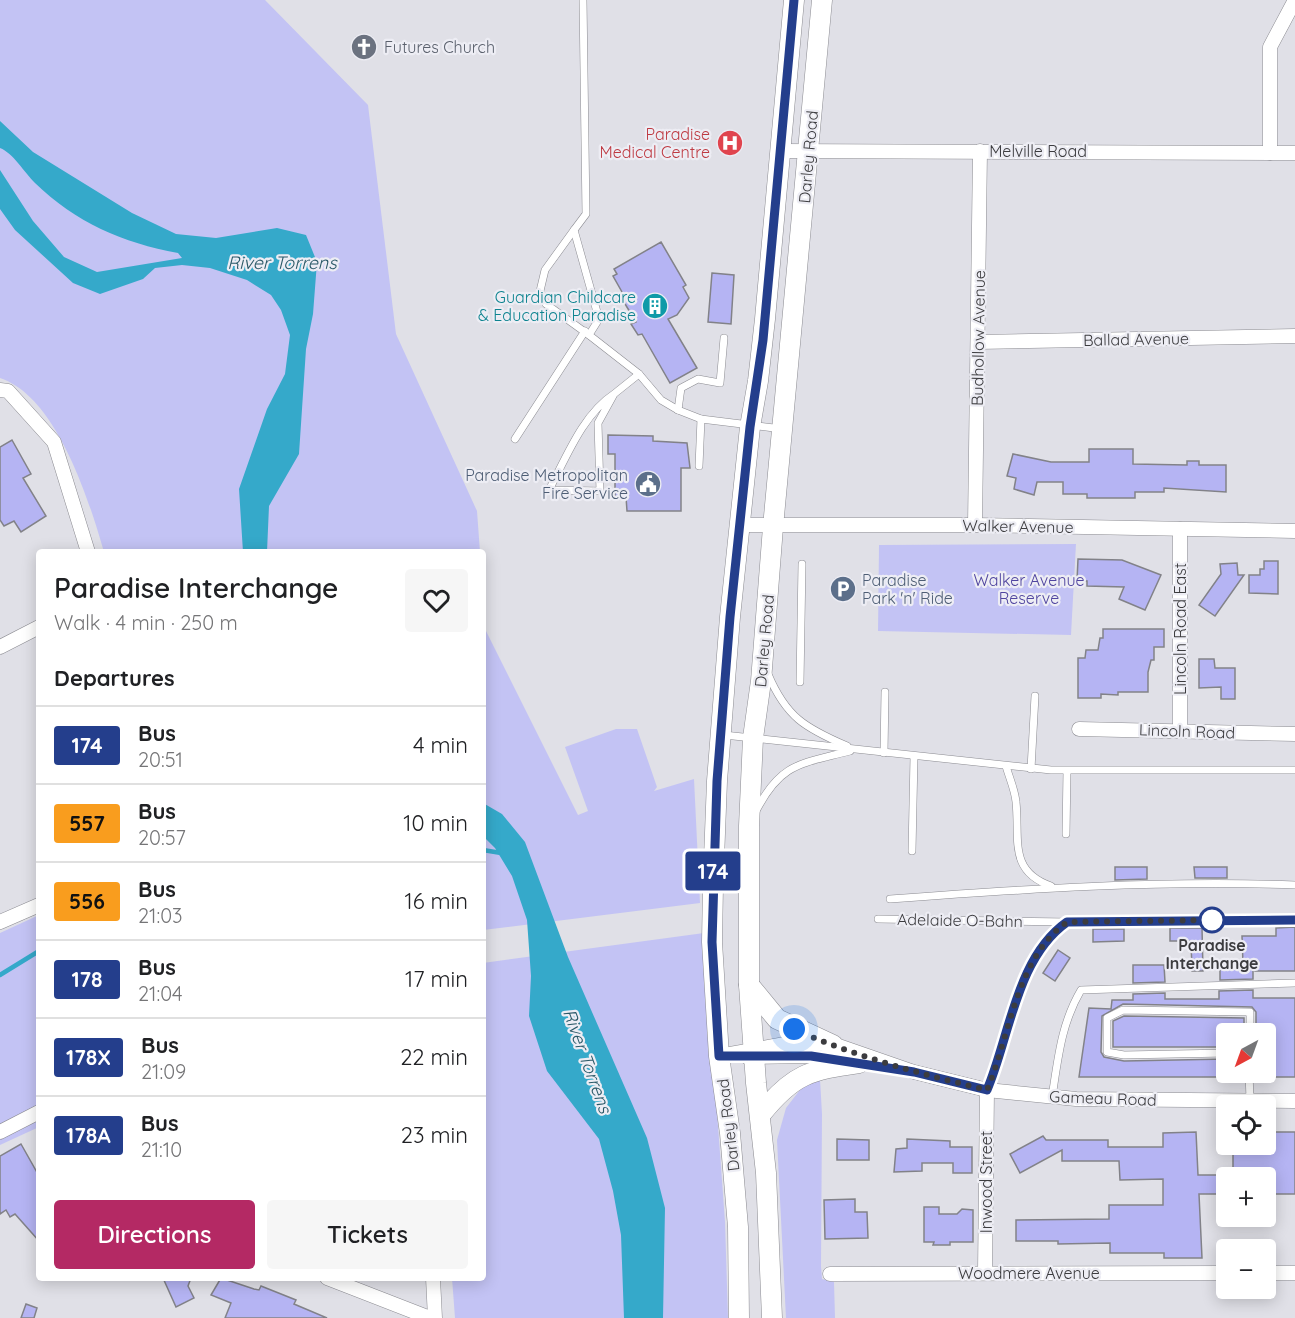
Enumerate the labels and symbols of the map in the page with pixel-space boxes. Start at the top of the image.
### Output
church icon: Futures Church [349,32,379,62]
place label: Futures Church [384,37,495,57]
street label: Darley Road [794,110,822,204]
place label: Paradise Medical Centre [600,124,710,162]
hospital icon: Paradise Medical Centre [715,128,745,158]
street label: Melville Road [989,141,1087,161]
water label: River Torrens [227,251,338,274]
street label: Budhollow Avenue [967,270,989,406]
place label: Guardian Childcare & Education Paradise [478,287,636,325]
building icon: Guardian Childcare & Education Paradise [640,291,670,321]
street label: Ballad Avenue [1083,328,1189,350]
place label: Paradise Metropolitan Fire Service [465,465,628,503]
public building icon: Paradise Metropolitan Fire Service [633,469,663,499]
street label: Walker Avenue [962,515,1074,537]
street label: Lincoln Road East [1170,563,1190,695]
place label: Paradise Park 'n' Ride [862,570,953,608]
park label: Walker Avenue Reserve [973,570,1085,608]
parking icon: Paradise Park 'n' Ride [828,574,858,604]
street label: Darley Road [750,594,778,688]
street label: Lincoln Road [1139,719,1235,743]
line badge: 174 [678,852,748,890]
marker: Paradise Interchange [1199,907,1225,933]
street label: Adelaide O-Bahn [897,909,1023,931]
place label: Paradise Interchange [1165,935,1259,973]
water label: River Torrens [558,1005,618,1118]
your location [779,1014,809,1044]
north arrow [1216,1023,1276,1083]
street label: Darley Road [712,1078,744,1172]
street label: Gameau Road [1049,1086,1157,1110]
street label: Inwood Street [976,1131,996,1233]
street label: Woodmere Avenue [958,1263,1100,1283]

